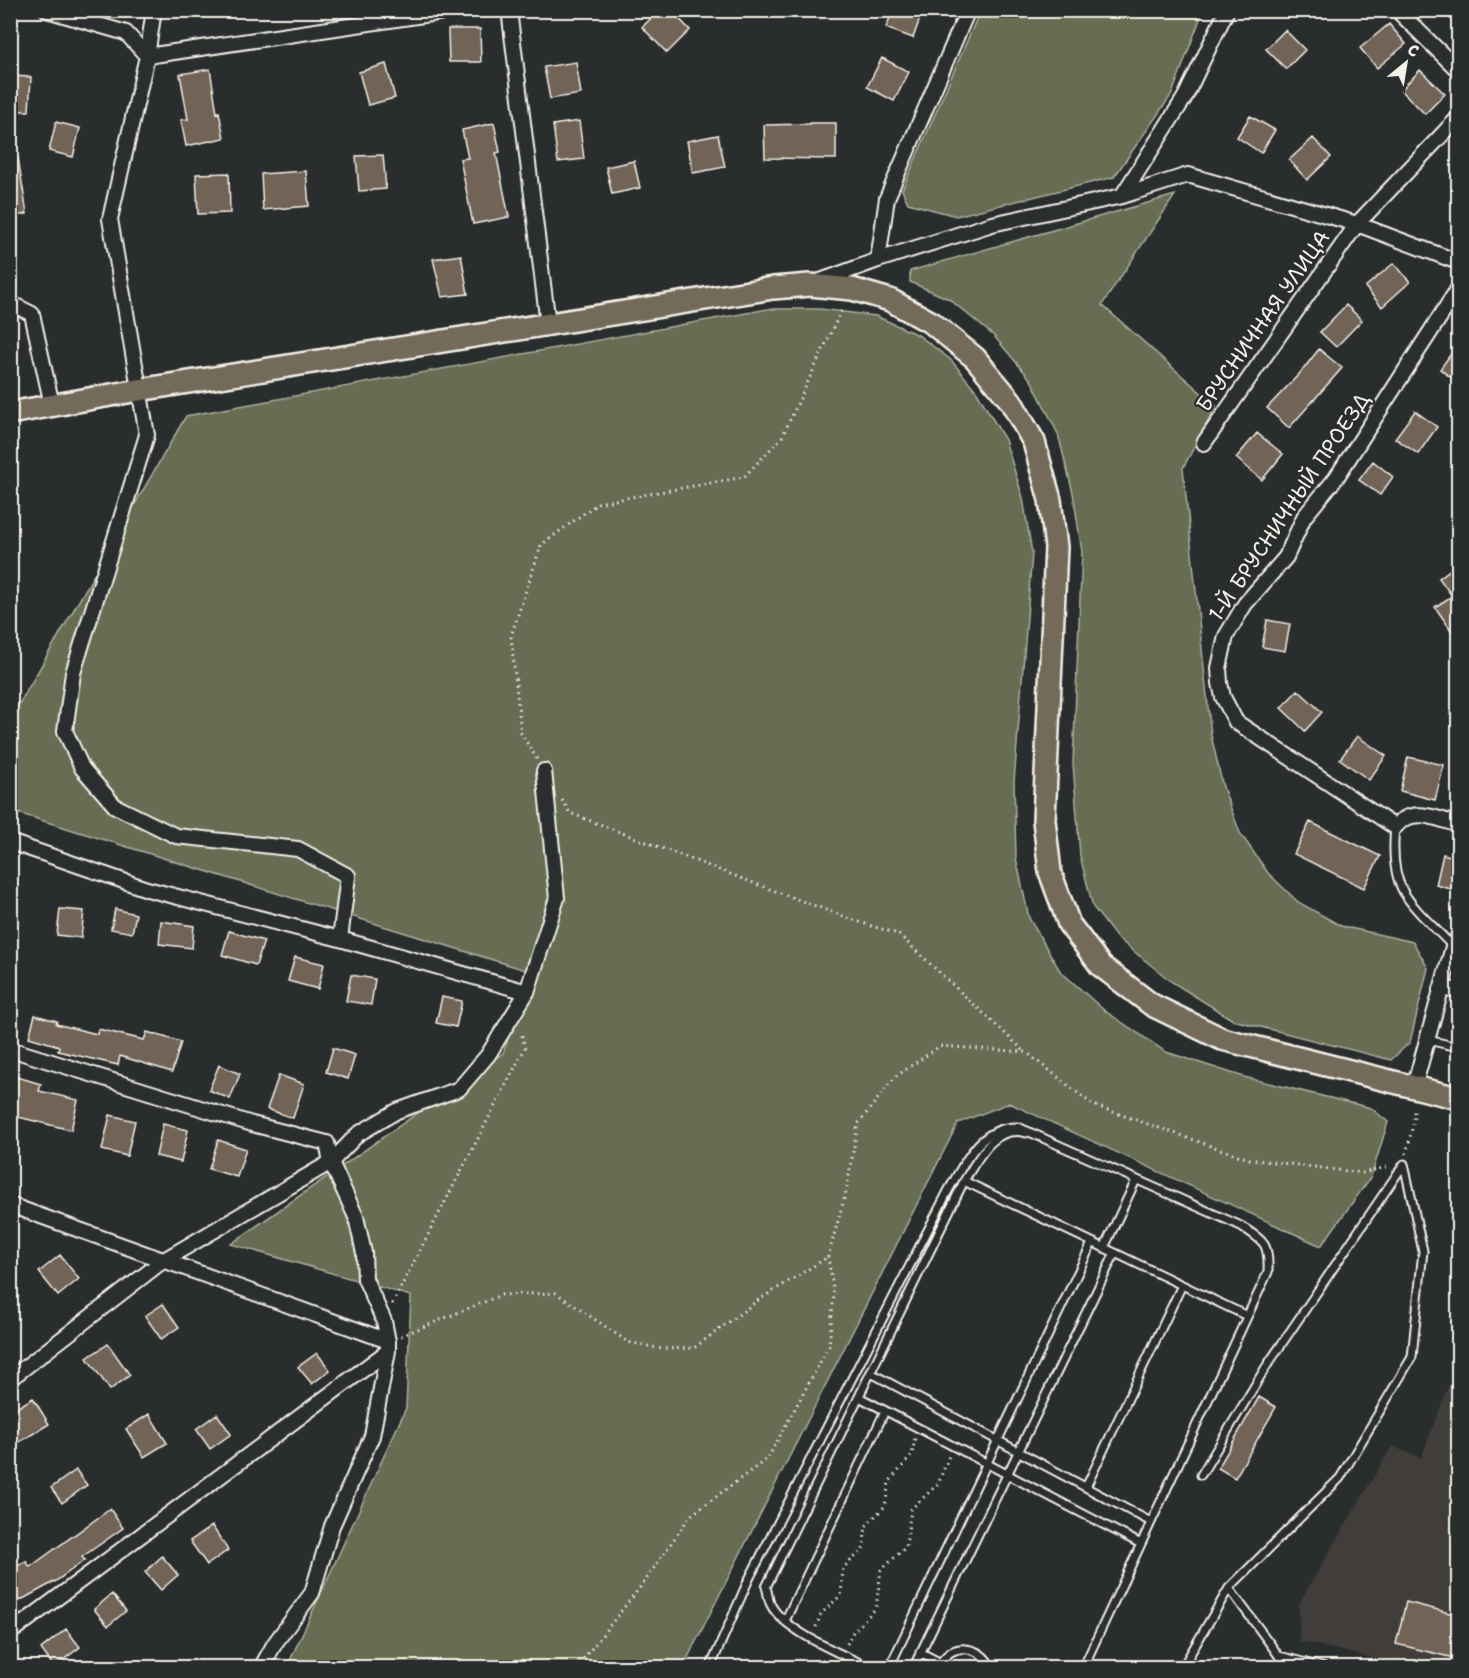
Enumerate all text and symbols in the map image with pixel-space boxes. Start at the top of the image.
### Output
north arrow [1376,33,1436,93]
text: С [1404,39,1423,62]
street label: БРУСНИЧНАЯ УЛИЦА [1190,225,1336,417]
street label: 1-Й БРУСНИЧНЫЙ ПРОЕЗД [1202,387,1376,627]

